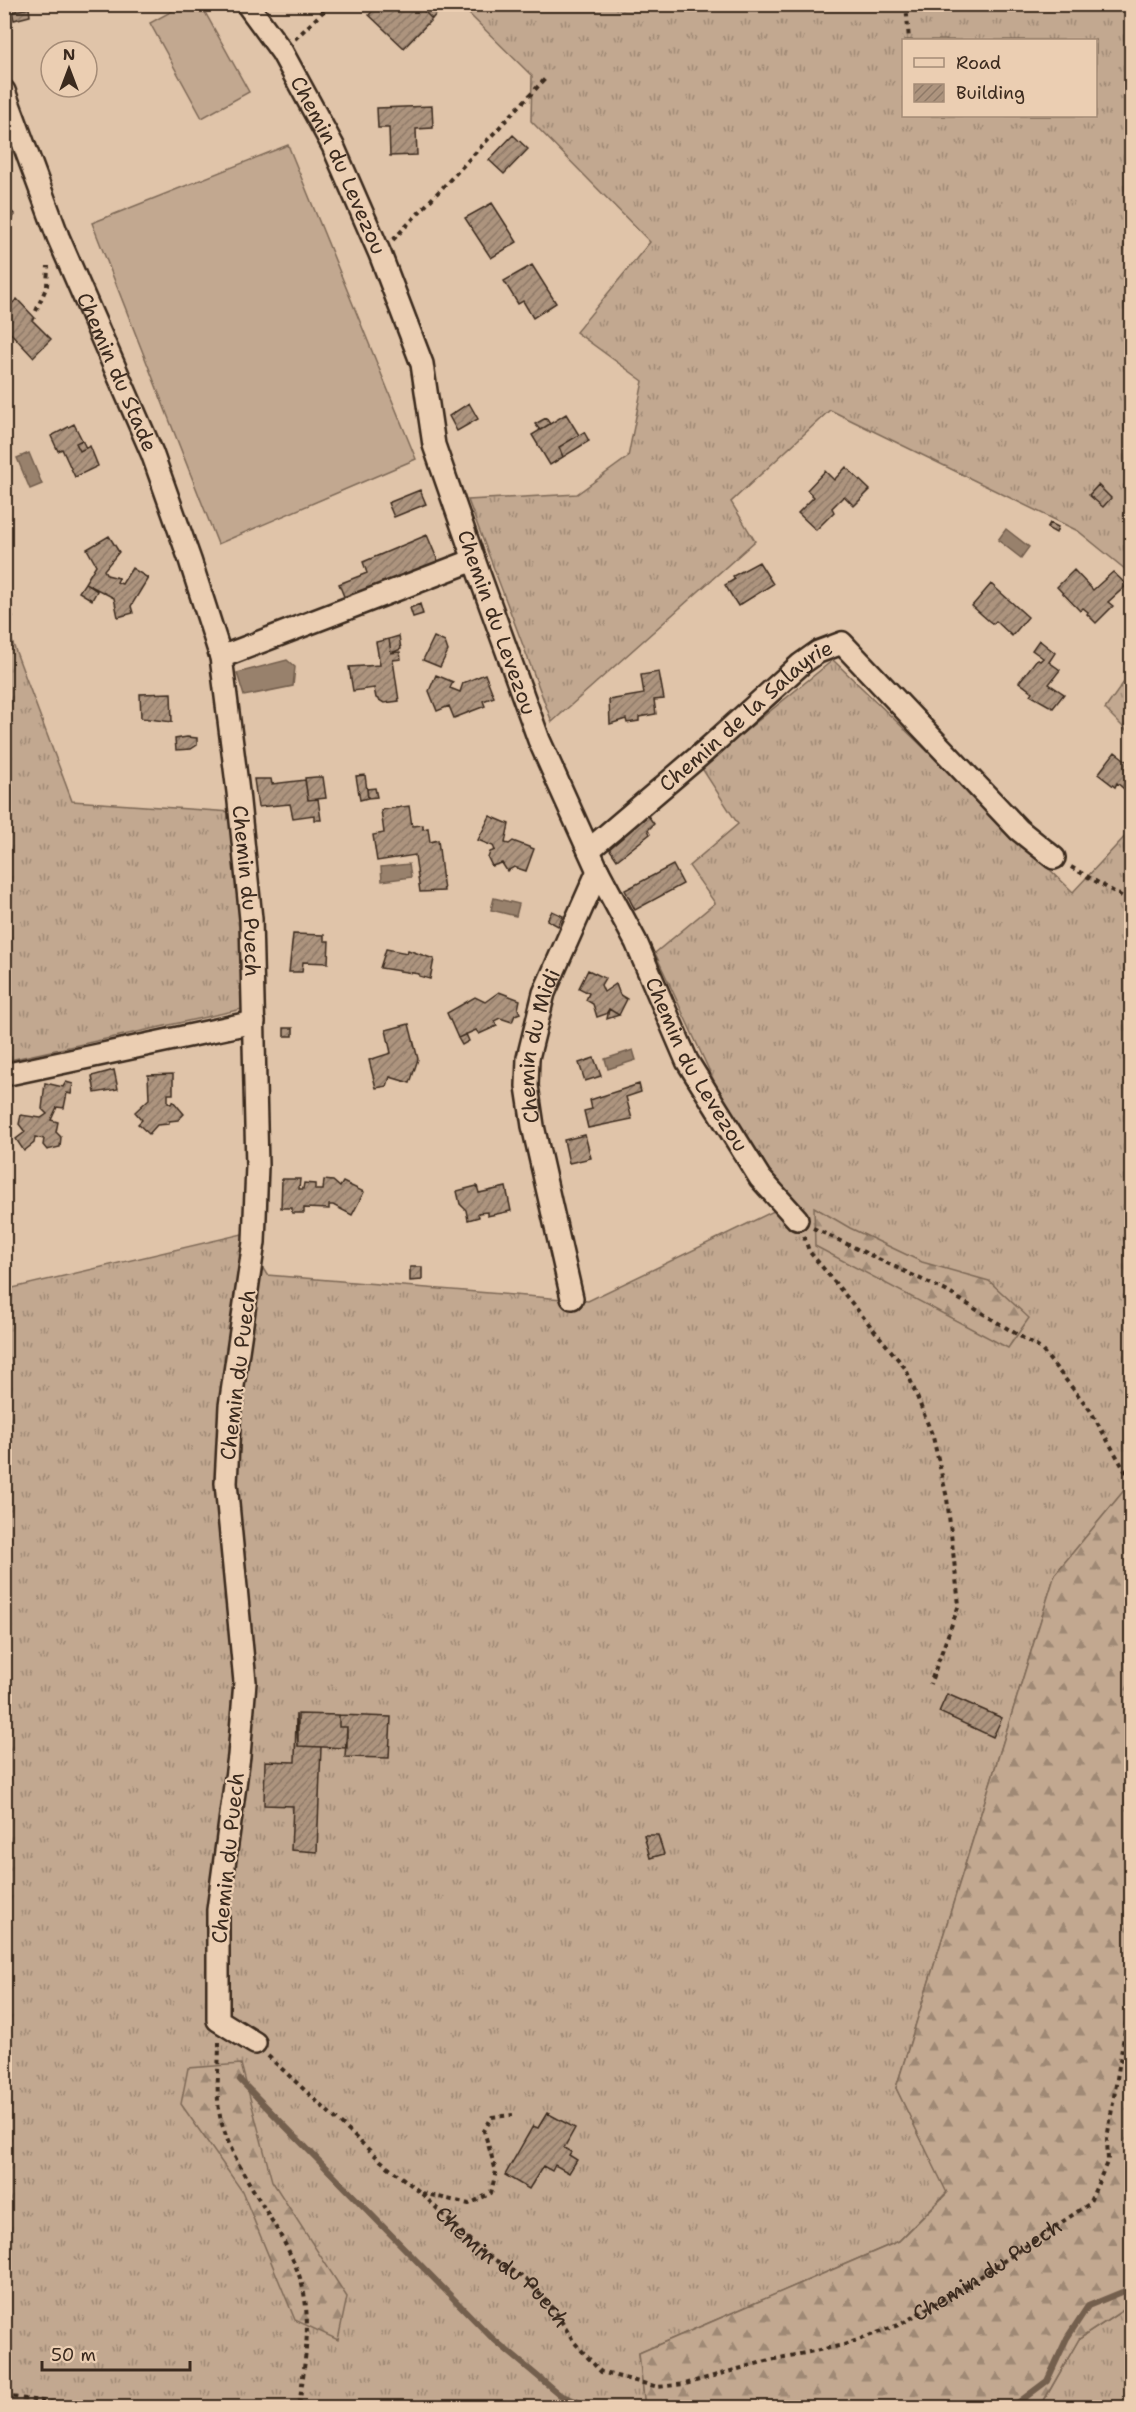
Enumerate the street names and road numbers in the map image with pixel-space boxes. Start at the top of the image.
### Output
street label: Chemin du Levezou [284,71,393,259]
street label: Chemin du Stade [70,288,164,456]
street label: Chemin du Levezou [451,526,543,719]
street label: Chemin de la Salayrie [653,634,837,798]
street label: Chemin du Puech [225,804,266,977]
street label: Chemin du Midi [513,964,567,1125]
street label: Chemin du Levezou [639,973,754,1157]
street label: Chemin du Puech [214,1288,262,1462]
street label: Chemin du Puech [205,1771,251,1945]
street label: Chemin du Puech [429,2200,576,2333]
street label: Chemin du Puech [907,2212,1067,2328]

